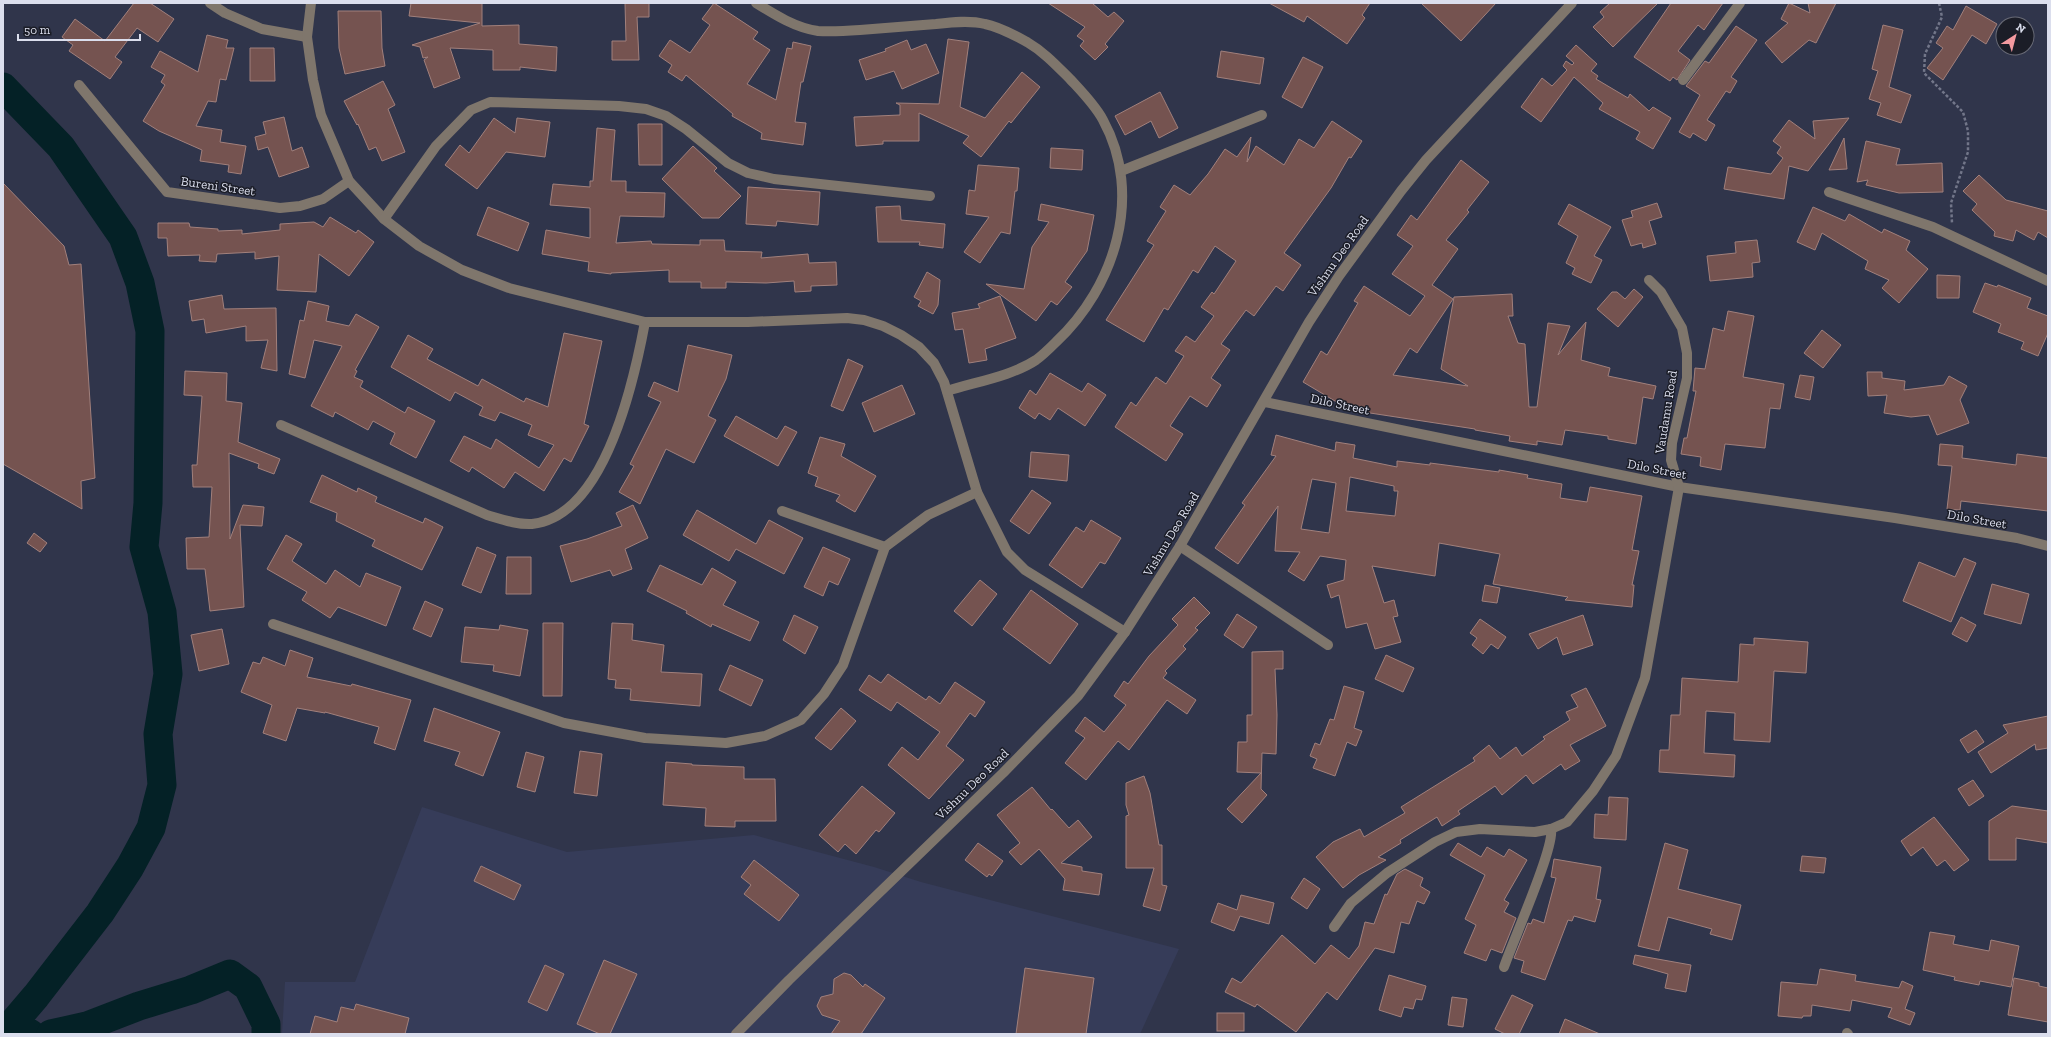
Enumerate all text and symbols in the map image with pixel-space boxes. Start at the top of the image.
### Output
scale bar [18,16,140,42]
north arrow [1995,16,2035,56]
text: N [2013,21,2028,36]
text: 50 m [24,23,51,37]
street label: Bureni Street [180,173,256,199]
street label: Vishnu Deo Road [1304,213,1371,300]
street label: Vaudamu Road [1652,369,1680,456]
street label: Dilo Street [1309,390,1371,418]
street label: Dilo Street [1626,456,1688,482]
street label: Vishnu Deo Road [1140,489,1202,580]
street label: Dilo Street [1946,506,2008,532]
street label: Vishnu Deo Road [932,745,1011,823]

